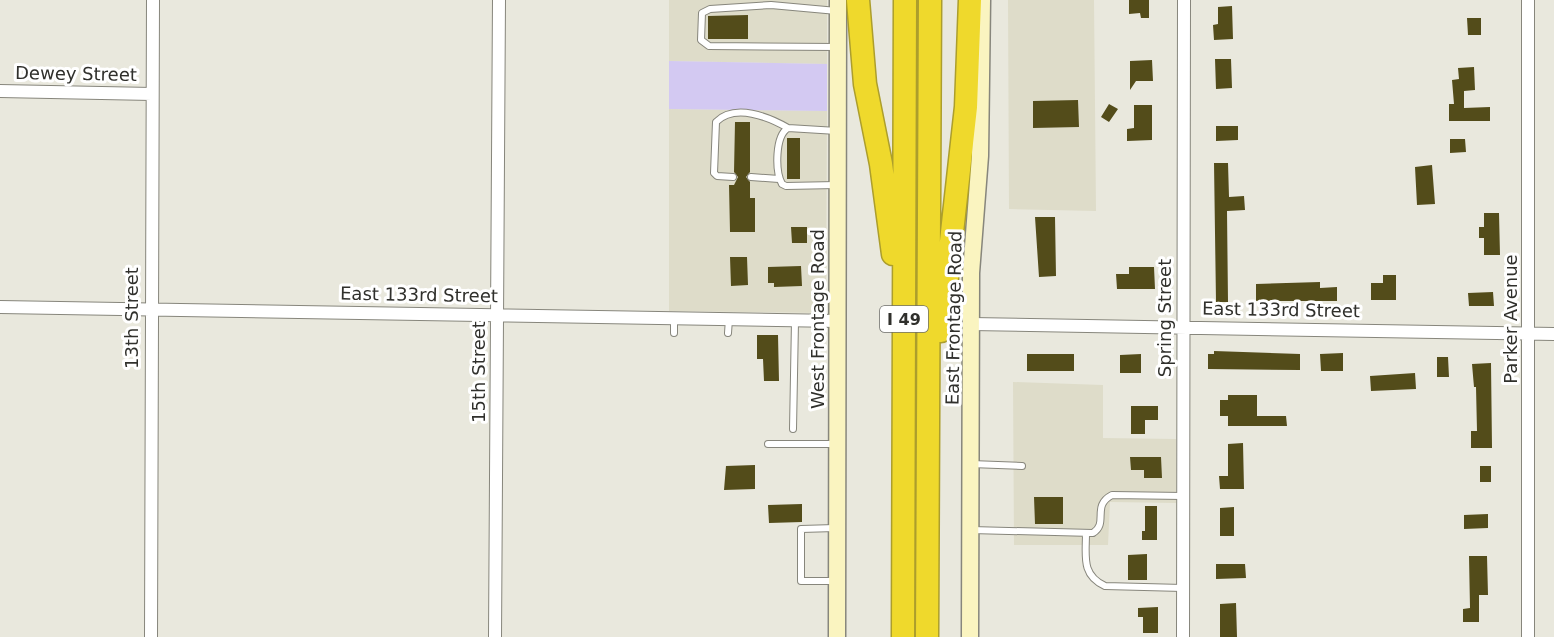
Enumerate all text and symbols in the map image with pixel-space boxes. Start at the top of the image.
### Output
street label: Dewey Street [15,62,137,85]
street label: West Frontage Road [807,229,828,409]
street label: East Frontage Road [941,231,966,405]
street label: Parker Avenue [1500,254,1521,384]
street label: Spring Street [1154,259,1175,377]
street label: 13th Street [121,267,142,369]
street label: East 133rd Street [340,283,498,306]
street label: East 133rd Street [1202,298,1360,321]
road number: I 49 [880,306,928,332]
street label: 15th Street [468,321,489,423]

